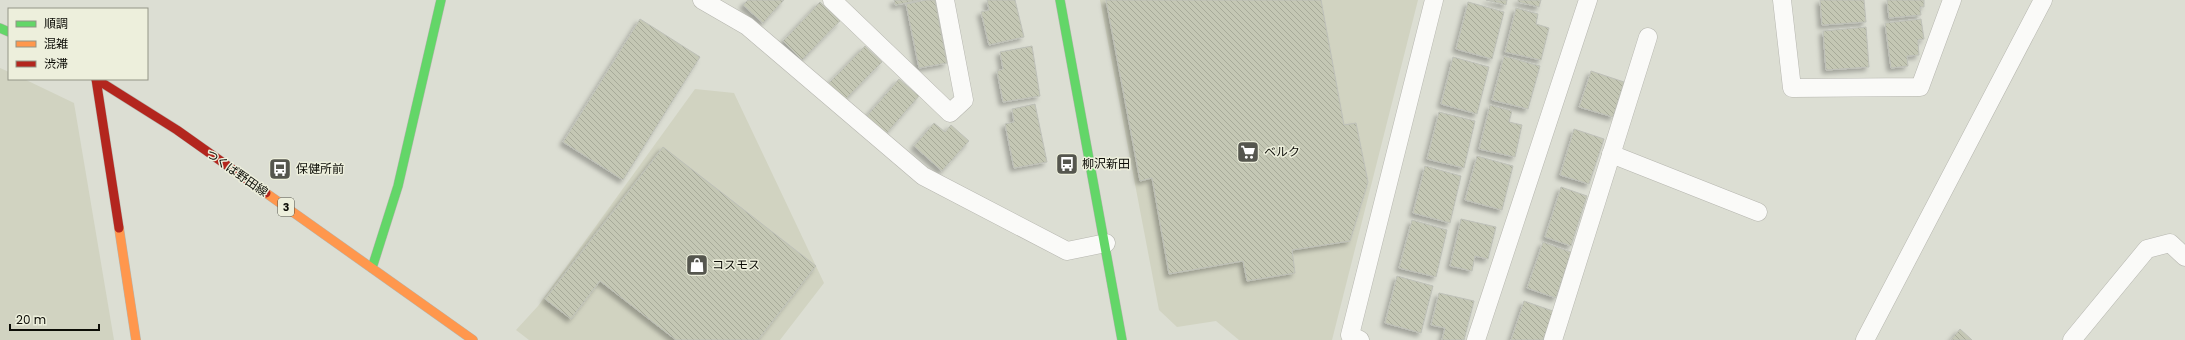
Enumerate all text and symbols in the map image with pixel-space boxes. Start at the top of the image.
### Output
legend [8,8,148,80]
text: 順調 [44,15,68,32]
text: 混雑 [44,35,68,52]
text: 渋滞 [44,55,68,72]
supermarket icon: ベルク [1235,139,1261,165]
place label: ベルク [1264,143,1300,160]
street label: つくば野田線 [203,145,272,200]
bus stop icon: 柳沢新田 [1054,151,1080,177]
place label: 柳沢新田 [1082,155,1130,172]
bus stop icon: 保健所前 [267,156,293,182]
place label: 保健所前 [296,160,344,177]
road number: 3 [278,198,294,216]
shop icon: コスモス [684,252,710,278]
place label: コスモス [712,256,760,273]
scale bar [10,306,99,332]
text: 20 m [16,311,46,328]

